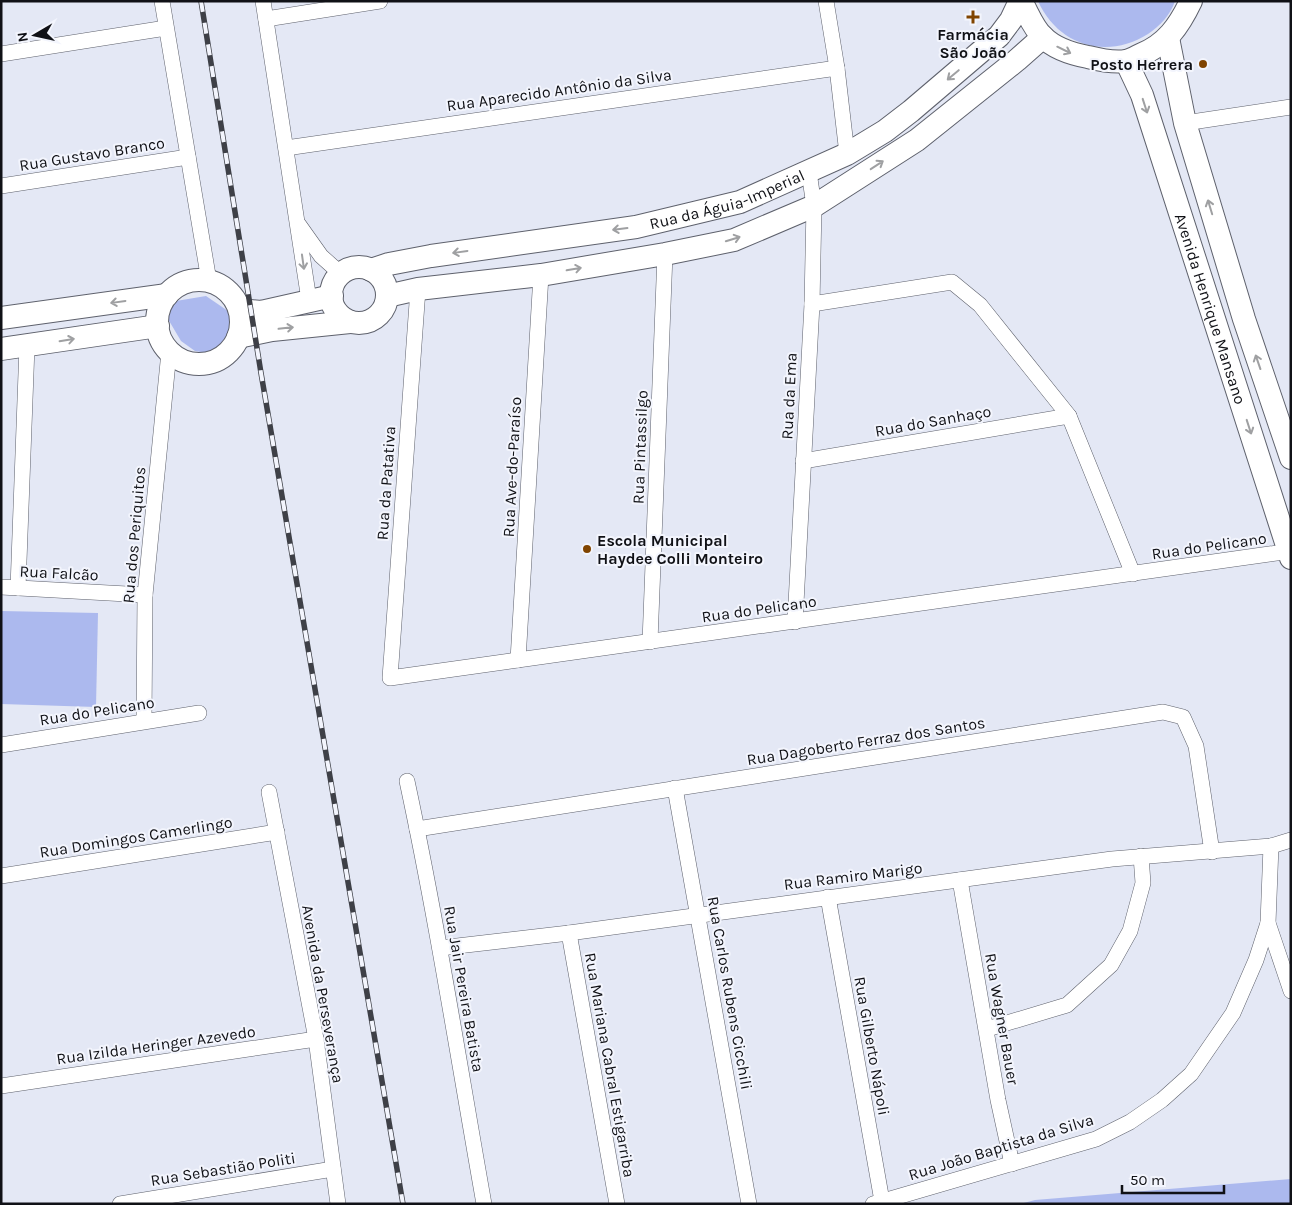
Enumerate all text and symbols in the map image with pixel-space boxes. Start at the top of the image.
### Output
north arrow [10,10,60,60]
marker: Farmácia São João [967,11,979,23]
place label: Farmácia São João [937,25,1009,62]
text: N [13,31,32,43]
one-way arrow [1056,45,1071,55]
place label: Posto Herrera [1090,55,1193,74]
marker: Posto Herrera [1197,58,1209,70]
street label: Rua Aparecido Antônio da Silva [445,65,673,115]
one-way arrow [947,70,960,81]
one-way arrow [1141,97,1151,113]
street label: Rua Gustavo Branco [18,133,166,175]
one-way arrow [870,160,884,170]
street label: Rua da Águia-Imperial [647,165,807,233]
one-way arrow [1205,199,1215,215]
street label: Avenida Henrique Mansano [1171,211,1250,407]
one-way arrow [613,224,629,234]
one-way arrow [725,233,741,243]
one-way arrow [452,247,468,257]
one-way arrow [298,254,308,270]
one-way arrow [565,264,581,274]
one-way arrow [111,297,127,307]
one-way arrow [278,324,294,333]
one-way arrow [58,334,74,344]
street label: Rua da Ema [777,352,801,440]
one-way arrow [1253,354,1263,370]
street label: Rua Pintassilgo [629,390,651,504]
street label: Rua Ave-do-Paraíso [499,396,525,538]
street label: Rua do Sanhaço [873,401,993,441]
one-way arrow [1244,419,1254,435]
street label: Rua da Patativa [373,425,399,541]
street label: Rua dos Periquitos [119,466,149,604]
street label: Rua do Pelicano [1150,529,1268,563]
place label: Escola Municipal Haydee Colli Monteiro [597,531,763,568]
marker: Escola Municipal Haydee Colli Monteiro [581,543,593,555]
street label: Rua Falcão [19,561,99,585]
street label: Rua do Pelicano [700,592,818,626]
street label: Rua do Pelicano [38,693,156,729]
street label: Rua Dagoberto Ferraz dos Santos [746,713,986,769]
street label: Rua Domingos Camerlingo [38,812,234,862]
street label: Rua Ramiro Marigo [783,858,923,894]
street label: Rua Carlos Rubens Cicchili [704,895,756,1091]
street label: Avenida da Perseverança [298,903,348,1085]
street label: Rua Jair Pereira Batista [440,904,488,1074]
street label: Rua Mariana Cabral Estigarriba [581,951,639,1179]
street label: Rua Wagner Bauer [981,952,1023,1087]
street label: Rua Gilberto Nápoli [850,975,894,1117]
street label: Rua Izilda Heringer Azevedo [55,1022,257,1068]
street label: Rua João Baptista da Silva [906,1110,1096,1184]
street label: Rua Sebastião Politi [149,1148,297,1190]
scale bar [1122,1162,1224,1194]
text: 50 m [1130,1171,1165,1189]

